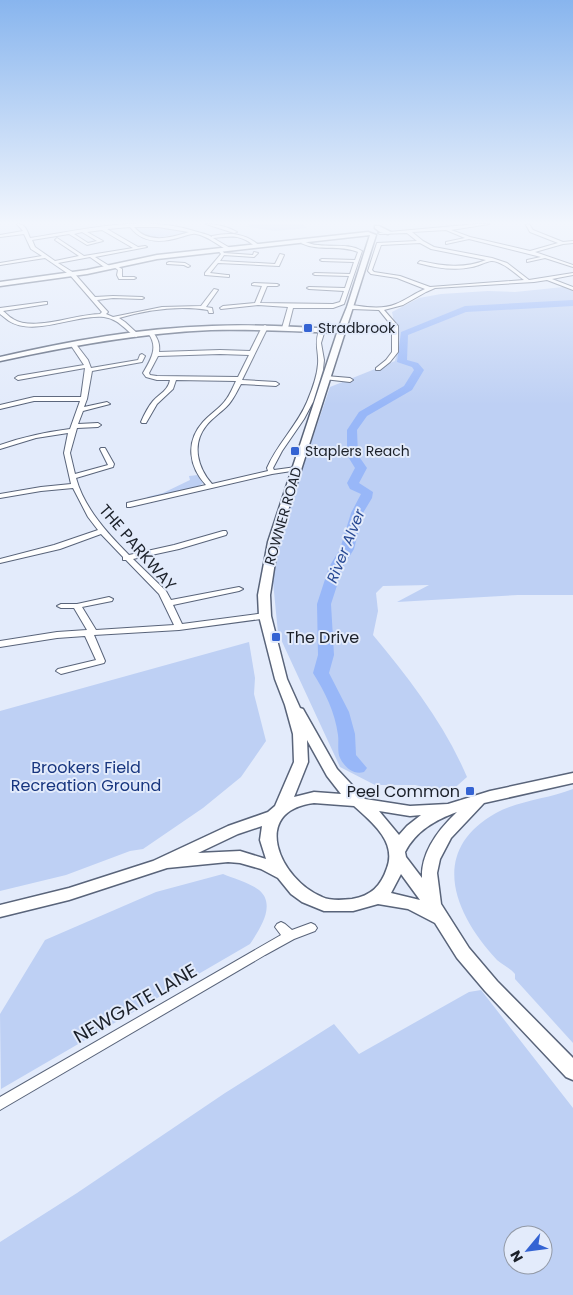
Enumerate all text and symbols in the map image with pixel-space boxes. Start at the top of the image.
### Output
place label: Stradbrook [318,318,396,338]
marker: Stradbrook [302,322,314,334]
place label: Staplers Reach [305,441,410,461]
marker: Staplers Reach [289,445,301,457]
street label: ROWNER ROAD [259,464,307,567]
street label: THE PARKWAY [94,499,182,596]
water label: River Alver [321,505,370,586]
place label: The Drive [286,626,359,649]
marker: The Drive [270,631,282,643]
park label: Brookers Field Recreation Ground [11,756,161,797]
place label: Peel Common [347,780,460,803]
marker: Peel Common [464,785,476,797]
street label: NEWGATE LANE [69,957,202,1050]
north arrow [503,1225,553,1275]
text: N [505,1247,528,1266]

